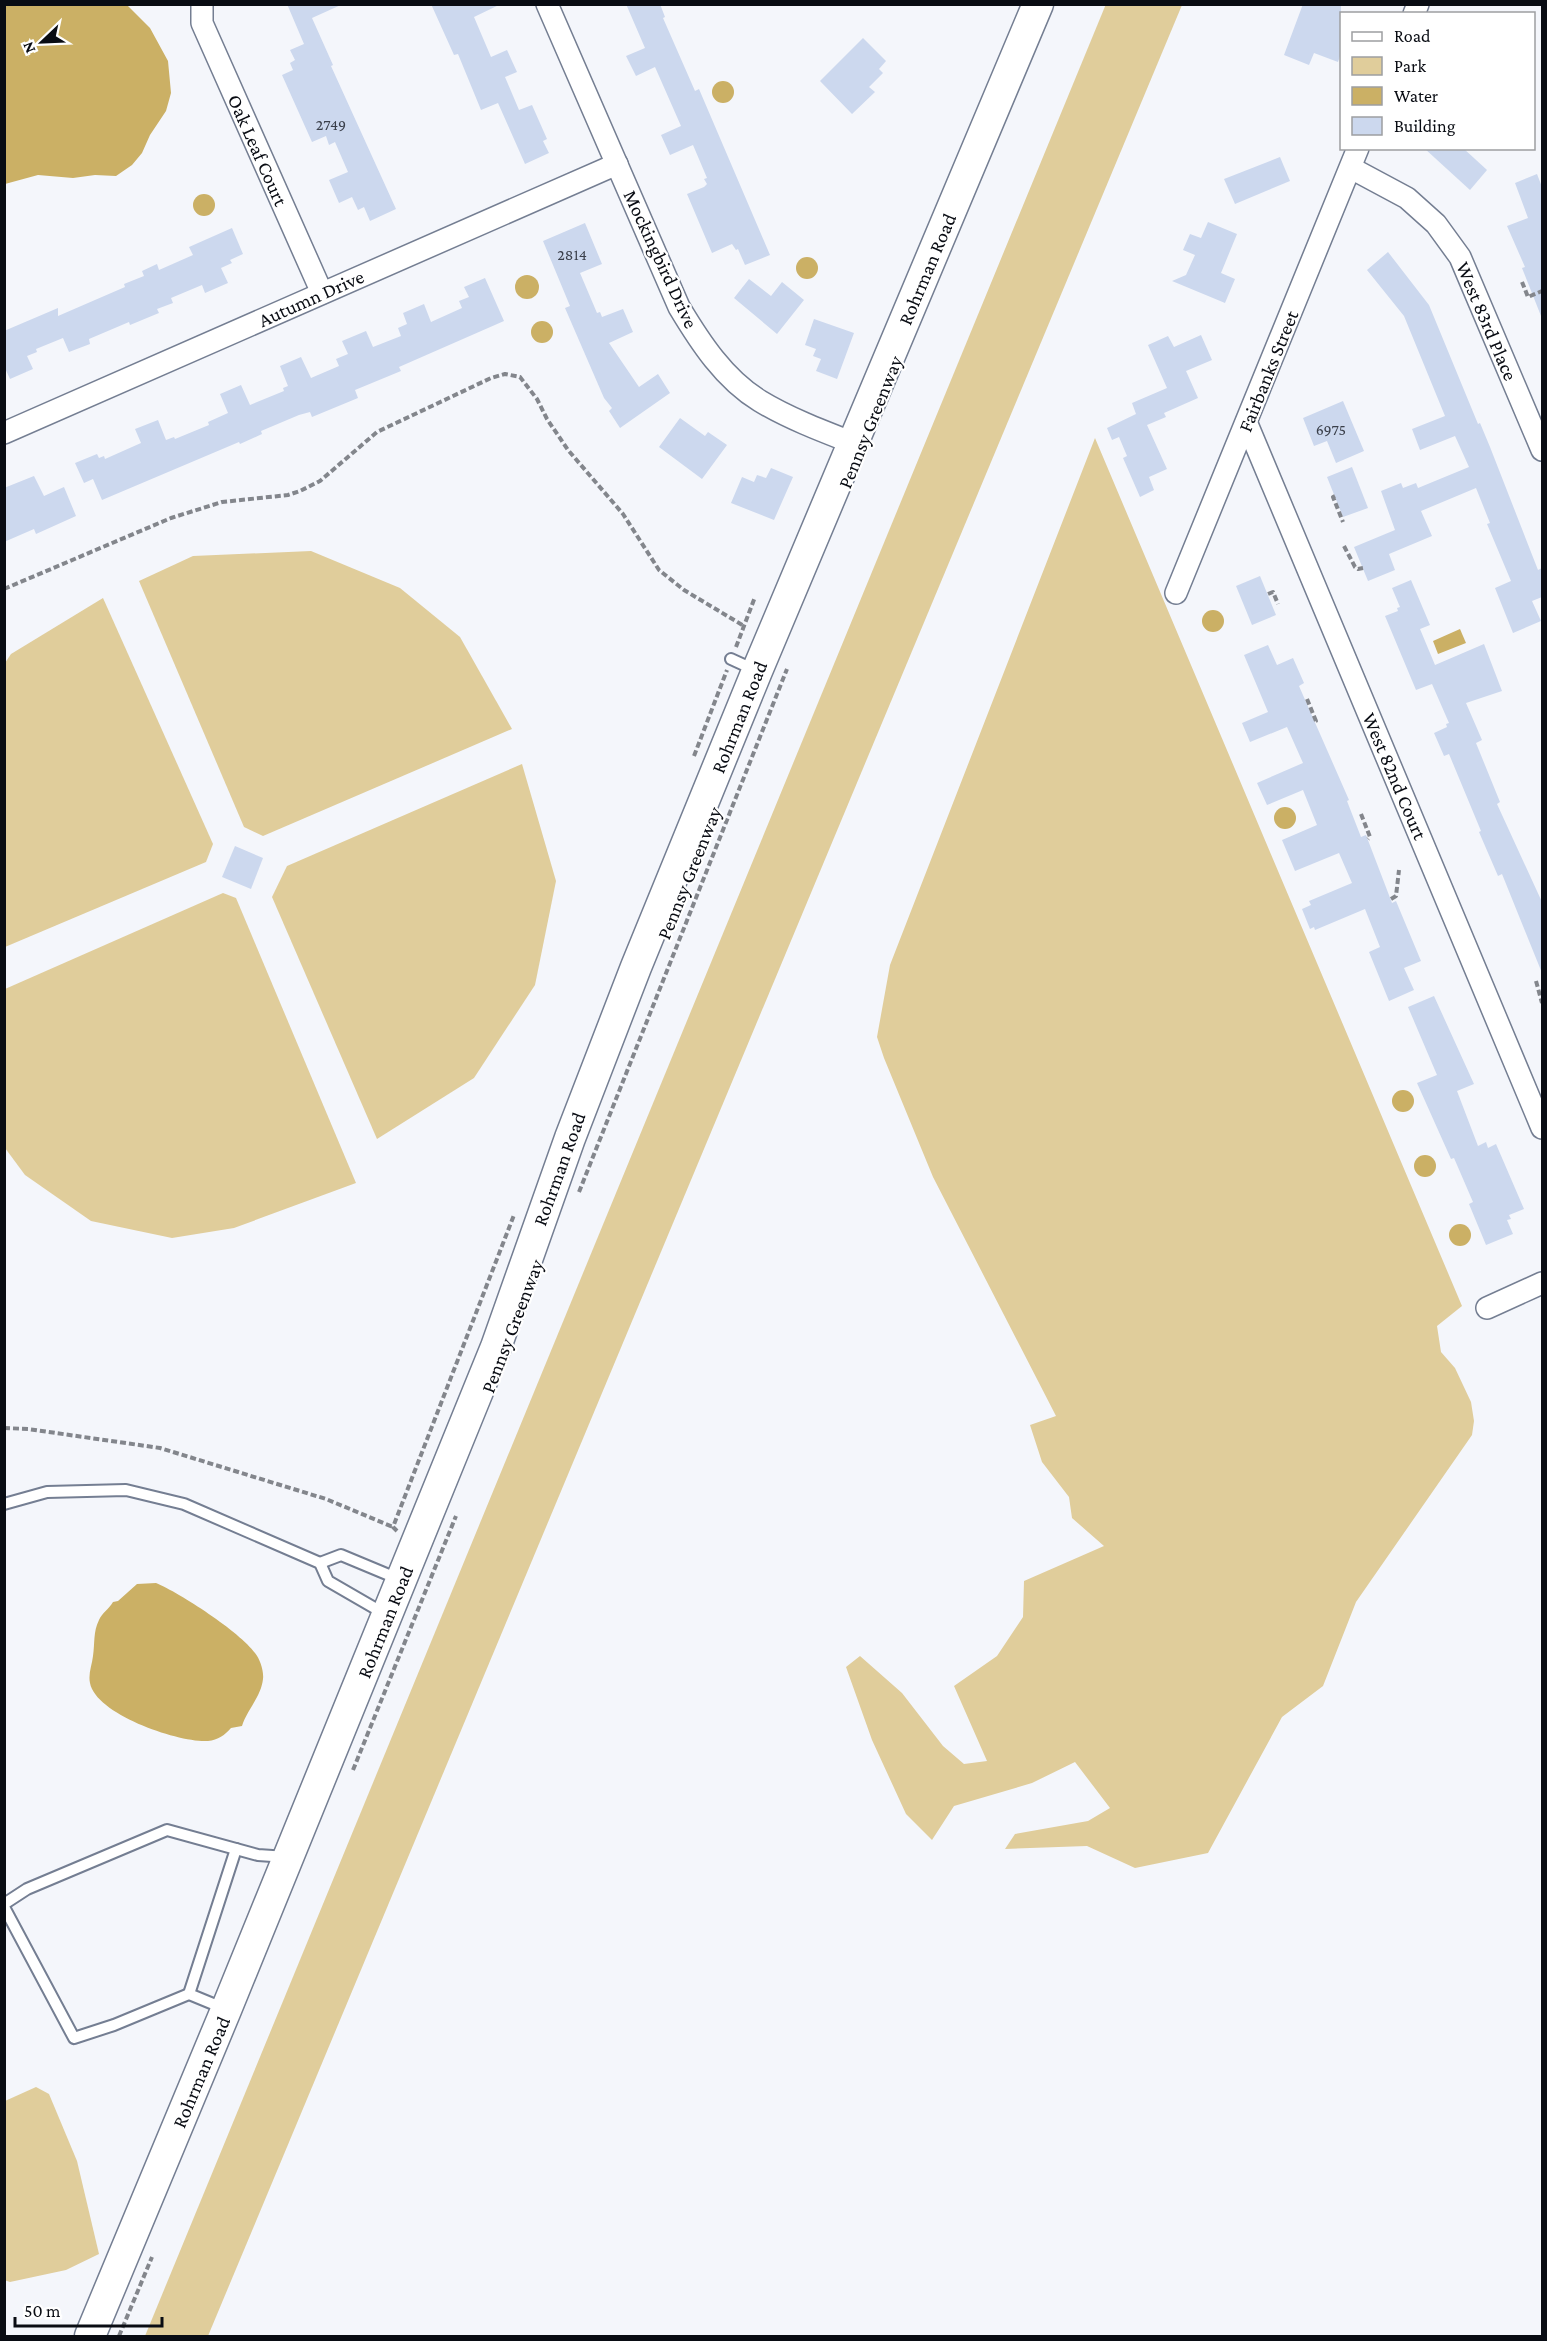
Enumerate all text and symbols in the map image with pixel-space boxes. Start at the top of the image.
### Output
north arrow [12,12,72,72]
legend [1340,12,1535,150]
text: Road [1394,26,1431,46]
text: N [19,39,39,56]
text: Park [1394,56,1426,76]
text: Water [1394,86,1439,106]
street label: Oak Leaf Court [224,91,293,209]
house number: 2749 [316,116,346,133]
text: Building [1394,116,1456,136]
street label: Mockingbird Drive [618,186,703,332]
street label: Rohrman Road [894,210,961,328]
house number: 2814 [557,246,587,263]
street label: West 83rd Place [1452,258,1522,384]
street label: Autumn Drive [255,265,367,331]
street label: Fairbanks Street [1234,307,1303,435]
street label: Pennsy Greenway [833,352,908,492]
house number: 6975 [1316,421,1346,438]
street label: Rohrman Road [707,657,772,776]
street label: West 82nd Court [1358,709,1432,843]
street label: Pennsy Greenway [652,803,727,943]
street label: Rohrman Road [528,1109,590,1229]
street label: Pennsy Greenway [476,1255,549,1396]
street label: Rohrman Road [353,1562,418,1681]
street label: Rohrman Road [168,2013,235,2131]
scale bar [15,2290,162,2328]
text: 50 m [24,2301,61,2321]

